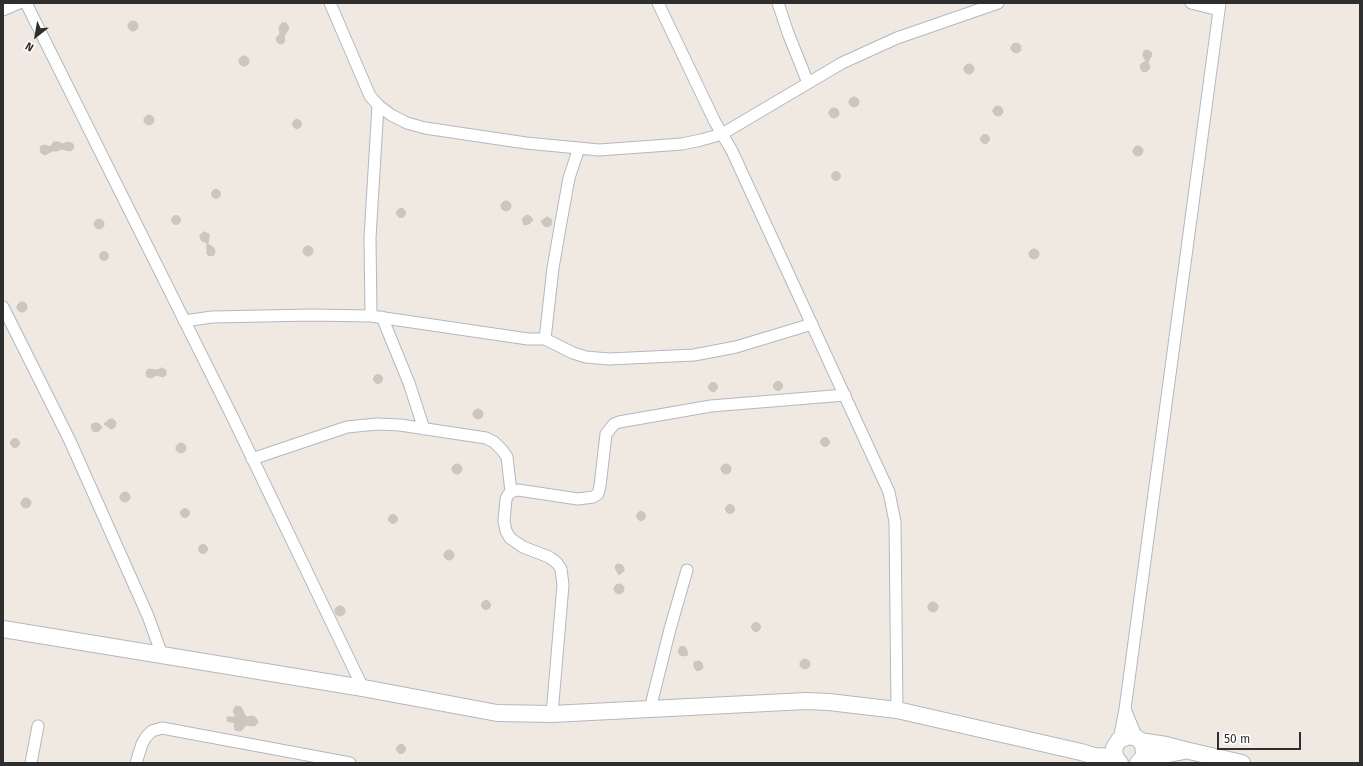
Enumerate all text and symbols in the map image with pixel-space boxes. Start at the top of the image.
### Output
north arrow [16,16,56,56]
text: N [23,39,36,54]
scale bar [1219,724,1303,750]
text: 50 m [1224,732,1250,746]

